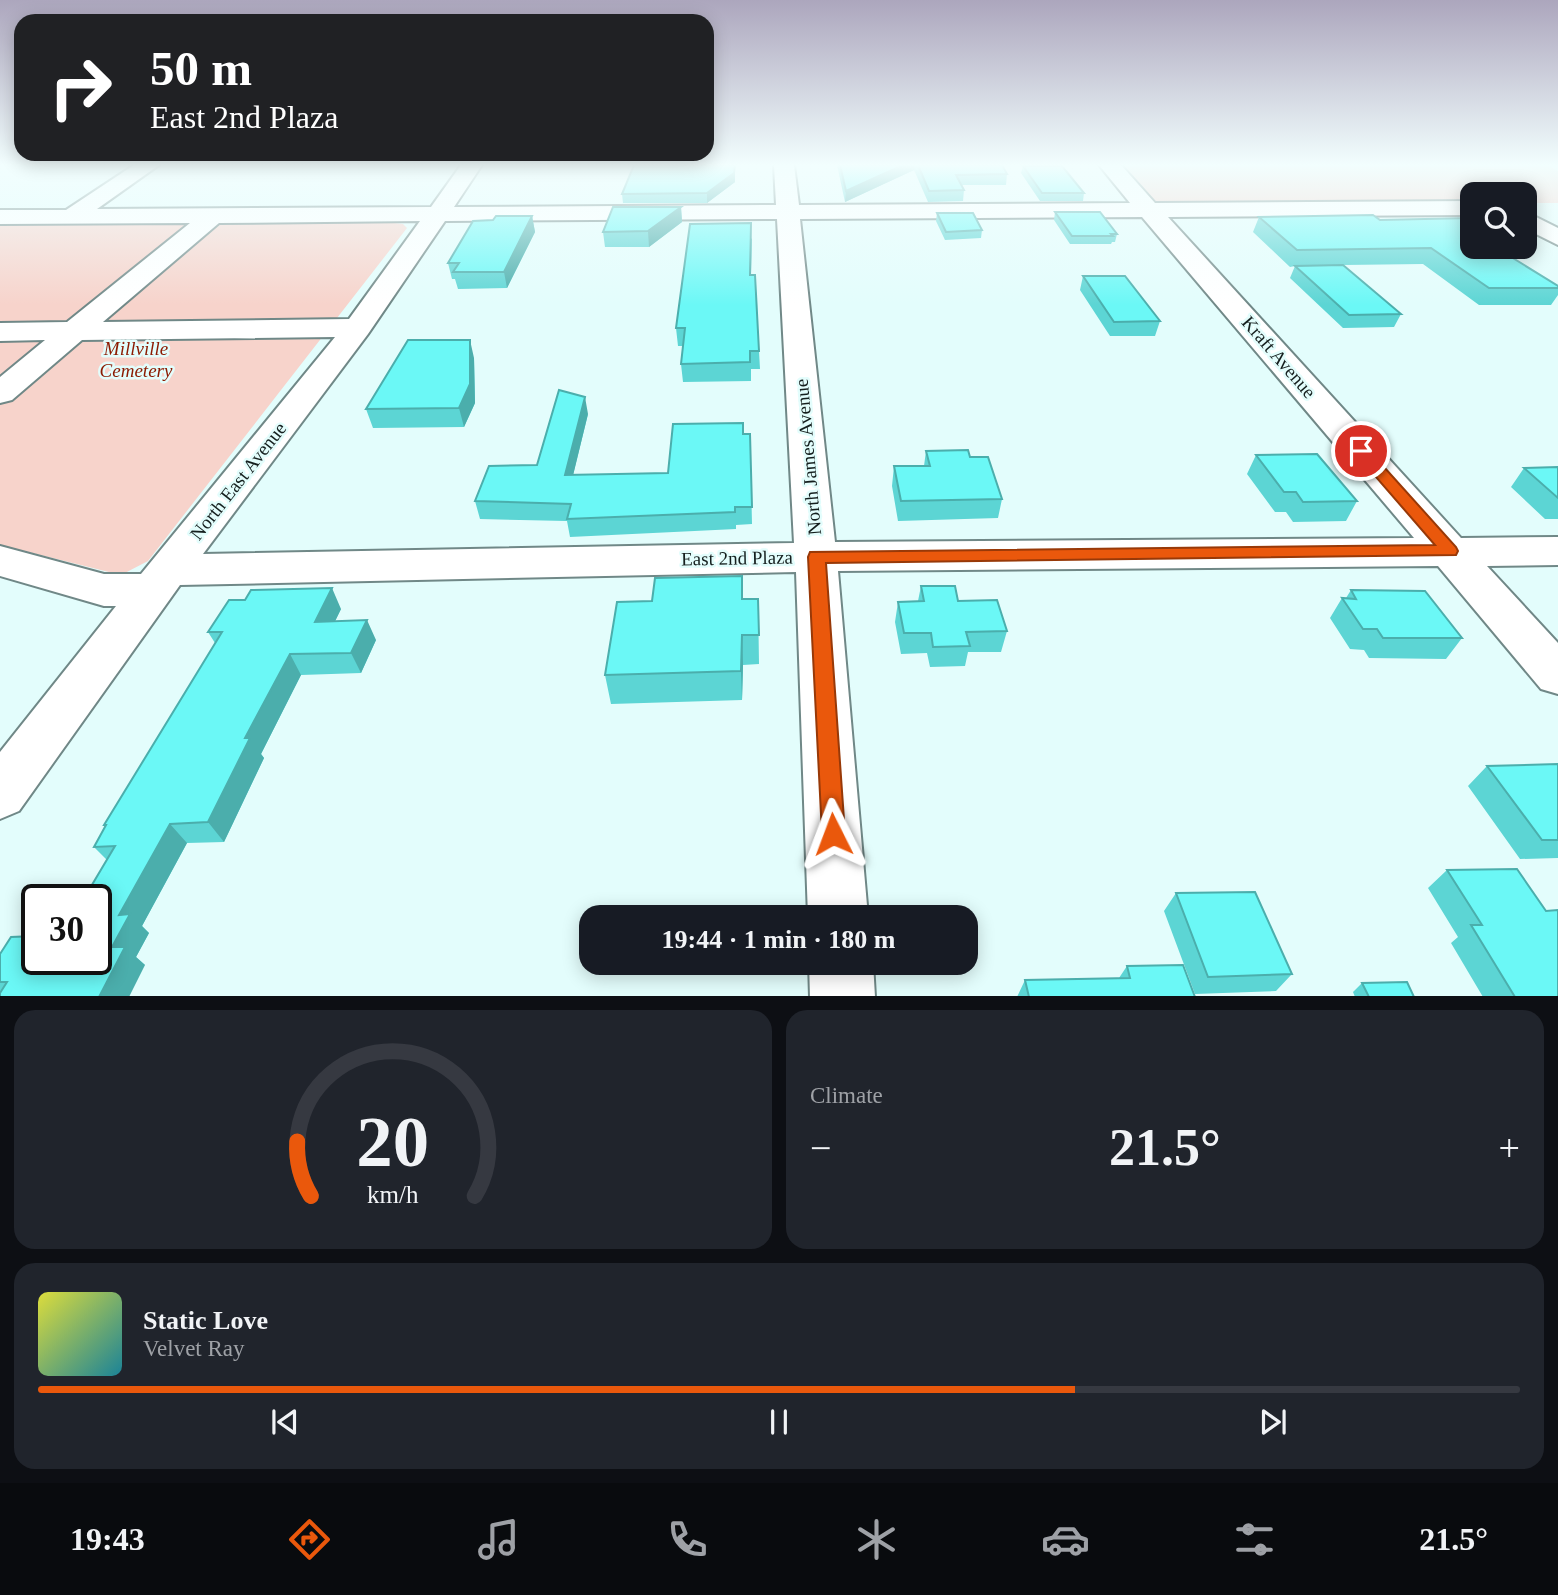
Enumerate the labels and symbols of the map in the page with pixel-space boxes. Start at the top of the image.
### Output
street label: Kraft Avenue [1238,312,1320,402]
park label: Millville Cemetery [100,338,173,381]
street label: North James Avenue [791,378,825,536]
street label: North East Avenue [186,418,290,544]
pin [1331,421,1391,481]
street label: East 2nd Plaza [681,547,794,569]
position arrow [796,797,870,871]
speed limit sign: 30 [21,884,112,975]

